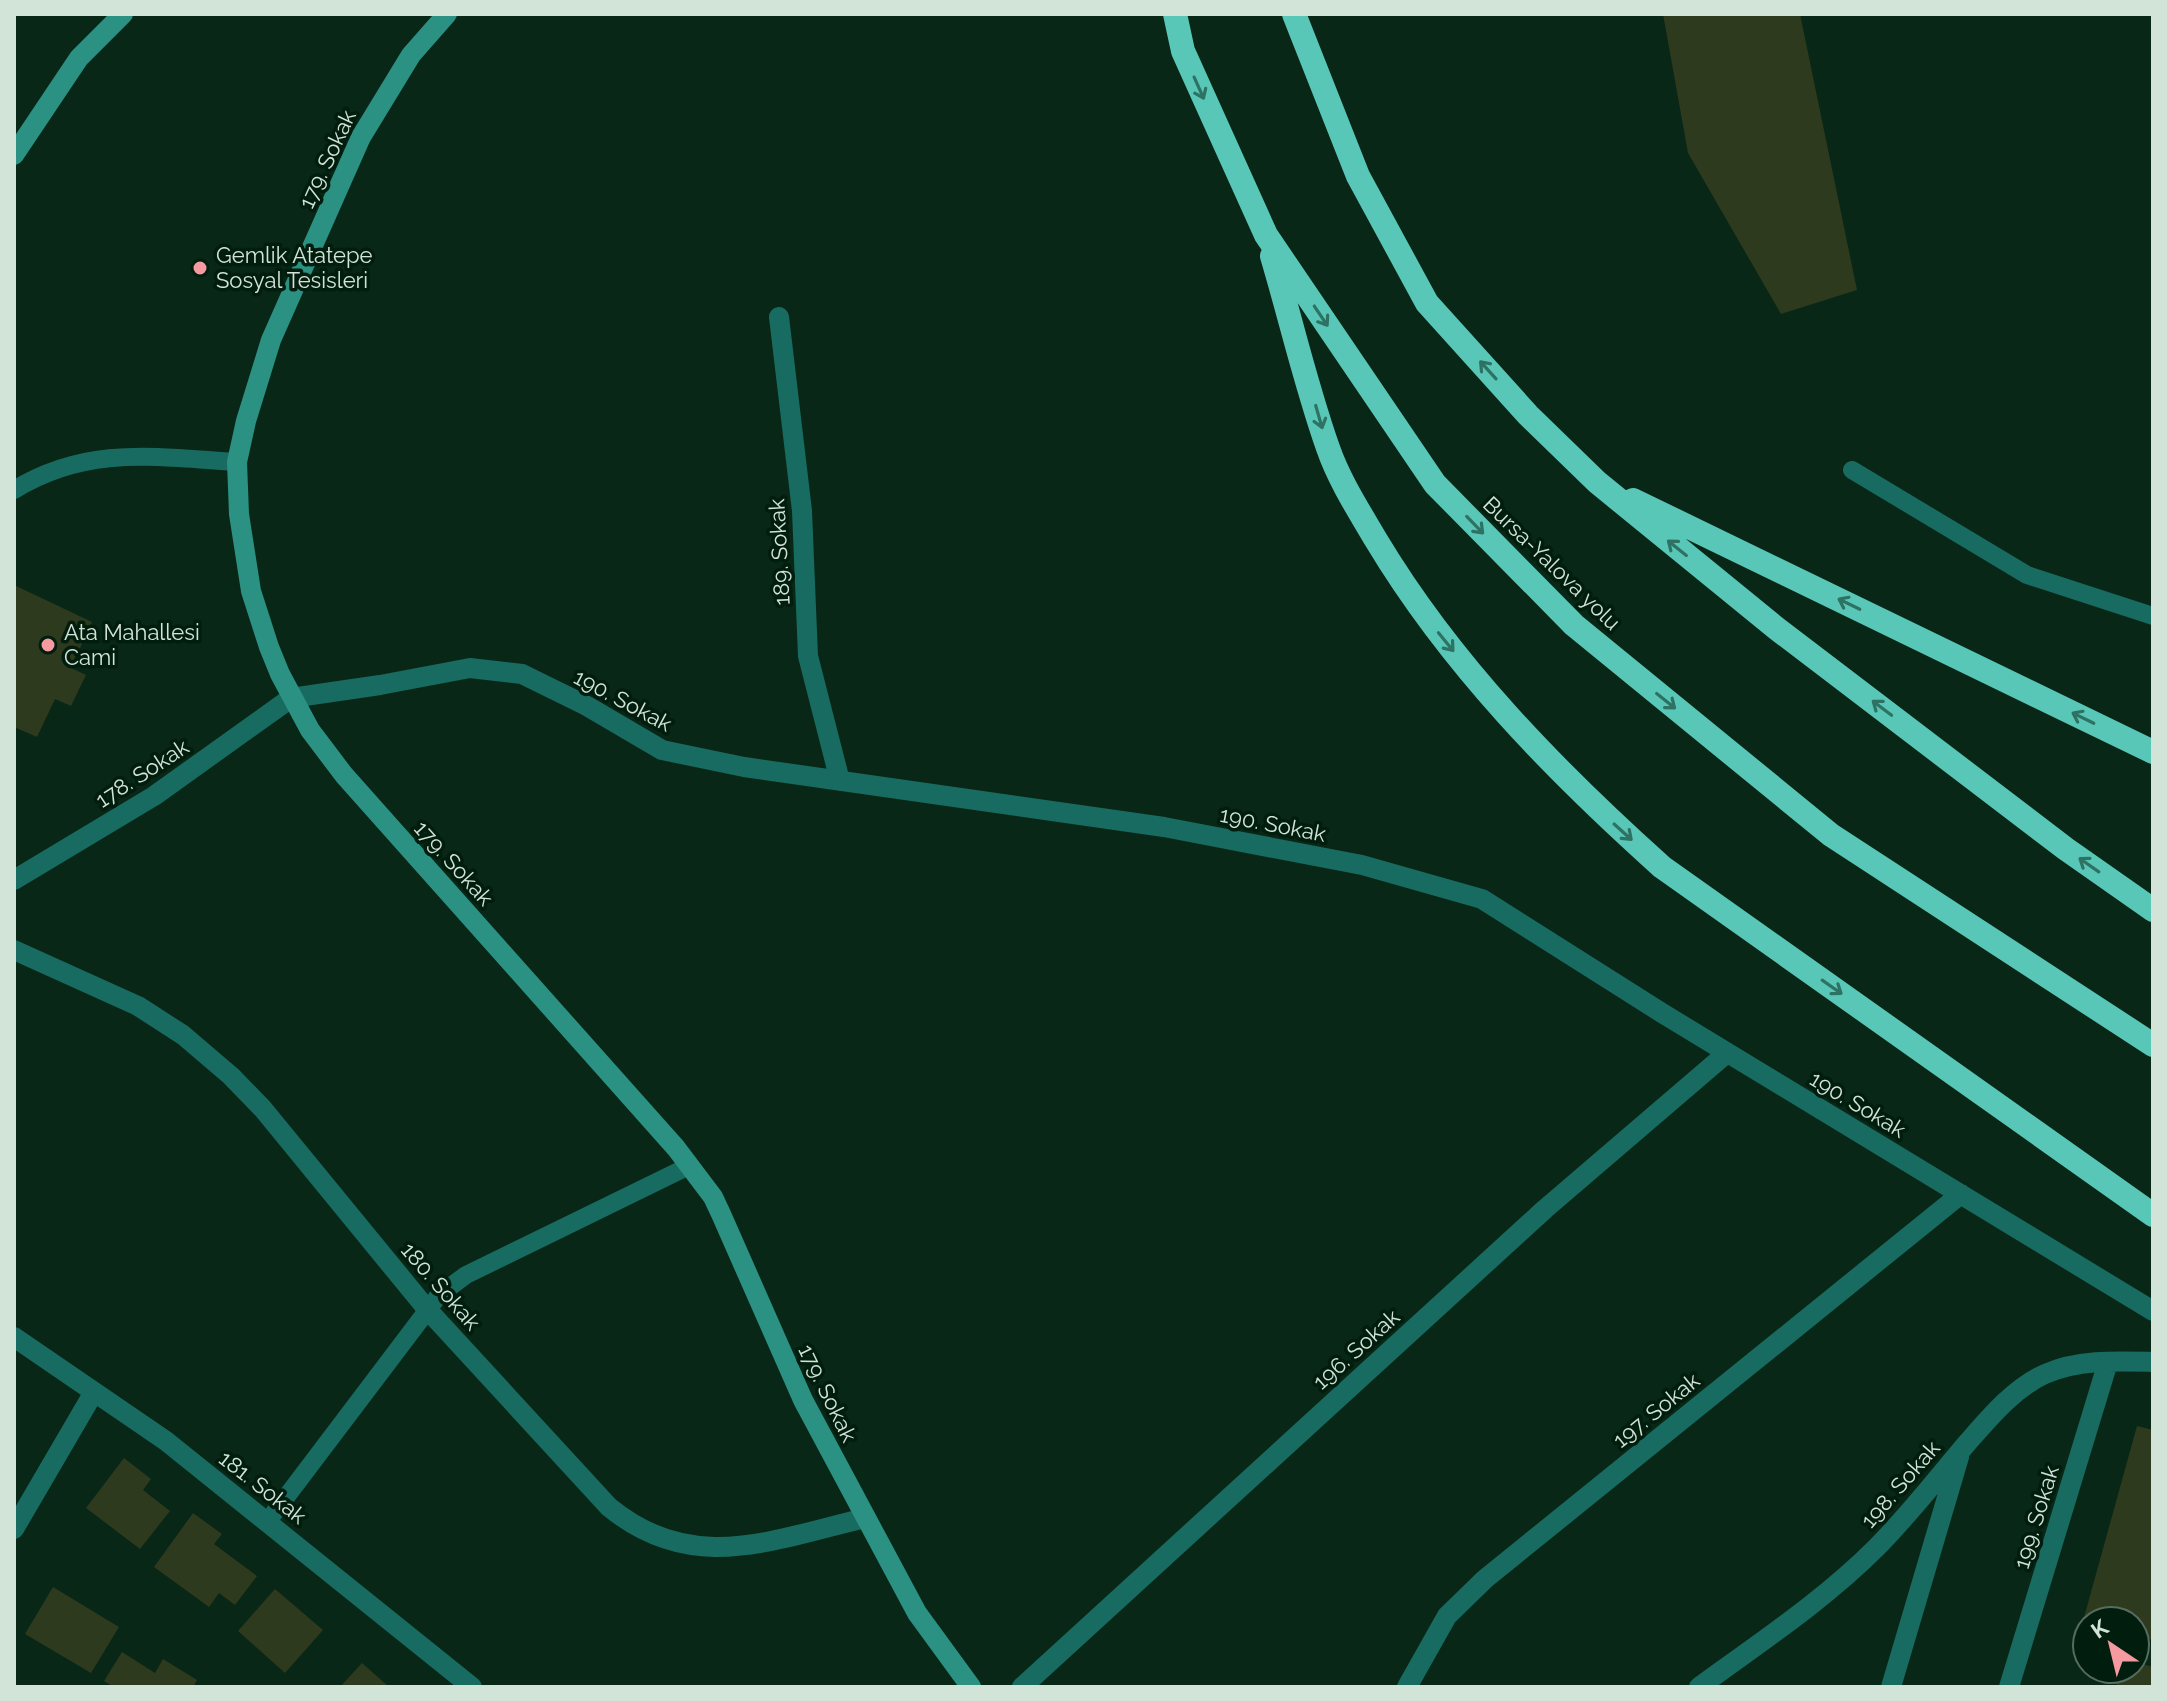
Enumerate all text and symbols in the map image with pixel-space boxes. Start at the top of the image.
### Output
one-way arrow [1193,75,1208,99]
street label: 179. Sokak [293,105,361,212]
place label: Gemlik Atatepe Sosyal Tesisleri [216,242,373,293]
marker: Gemlik Atatepe Sosyal Tesisleri [191,259,209,277]
one-way arrow [1313,305,1329,327]
one-way arrow [1479,361,1497,381]
one-way arrow [1312,404,1327,430]
street label: Bursa-Yalova yolu [1478,491,1626,635]
street label: 189. Sokak [763,498,795,606]
one-way arrow [1466,515,1485,535]
one-way arrow [1667,539,1688,556]
one-way arrow [1837,596,1861,611]
place label: Ata Mahallesi Cami [64,619,200,670]
one-way arrow [1437,632,1455,652]
marker: Ata Mahallesi Cami [39,636,57,654]
street label: 190. Sokak [570,663,677,737]
one-way arrow [1655,692,1676,709]
one-way arrow [1872,700,1893,717]
one-way arrow [2071,710,2095,725]
street label: 178. Sokak [91,733,194,813]
street label: 190. Sokak [1218,801,1328,847]
street label: 179. Sokak [409,815,499,911]
one-way arrow [1613,823,1633,841]
one-way arrow [2079,857,2101,873]
one-way arrow [1820,979,1842,995]
street label: 190. Sokak [1805,1065,1911,1143]
street label: 180. Sokak [396,1237,486,1335]
street label: 196. Sokak [1308,1303,1405,1394]
street label: 179. Sokak [793,1340,863,1446]
street label: 197. Sokak [1607,1367,1705,1453]
street label: 198. Sokak [1855,1435,1945,1533]
street label: 181. Sokak [214,1445,312,1529]
street label: 199. Sokak [2008,1462,2064,1572]
north arrow [2071,1605,2151,1685]
text: K [2086,1614,2113,1643]

